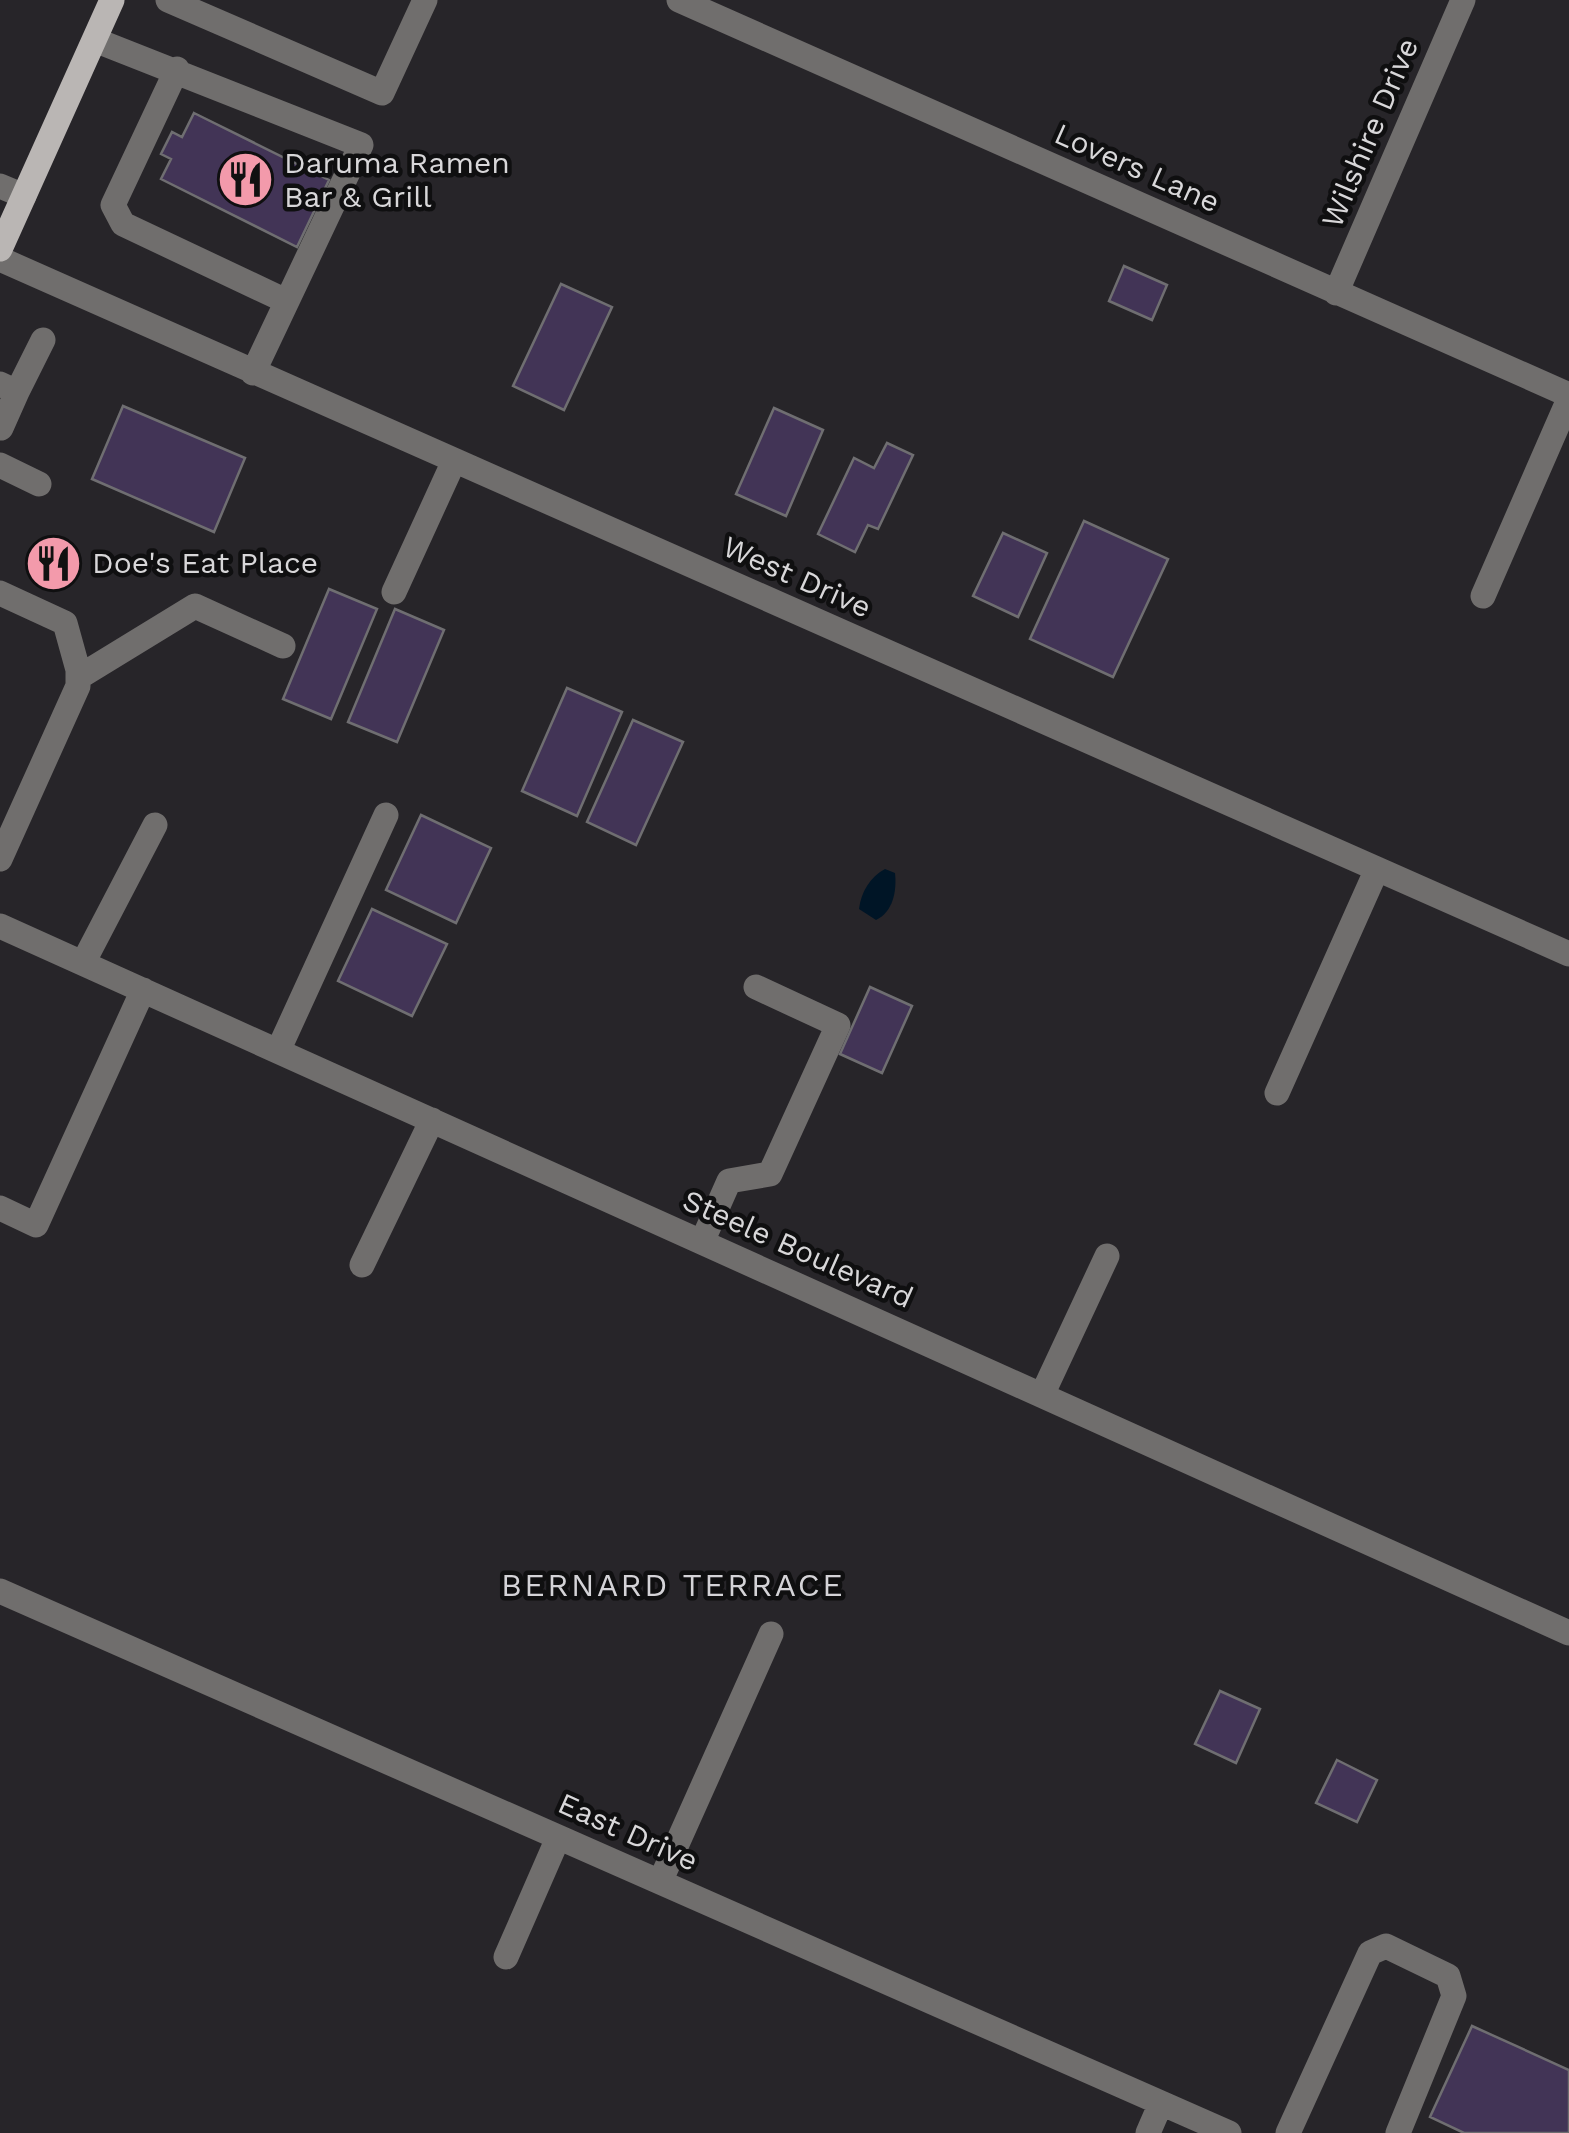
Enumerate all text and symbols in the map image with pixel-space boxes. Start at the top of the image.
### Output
street label: Wilshire Drive [1314,33,1425,233]
street label: Lovers Lane [1049,116,1225,219]
place label: Daruma Ramen Bar & Grill [284,145,510,214]
restaurant icon: Daruma Ramen Bar & Grill [215,150,275,210]
street label: West Drive [718,528,877,625]
restaurant icon: Doe's Eat Place [23,533,83,593]
place label: Doe's Eat Place [92,545,318,580]
street label: Steele Boulevard [678,1182,919,1315]
district label: BERNARD TERRACE [501,1566,845,1604]
street label: East Drive [553,1785,704,1878]

